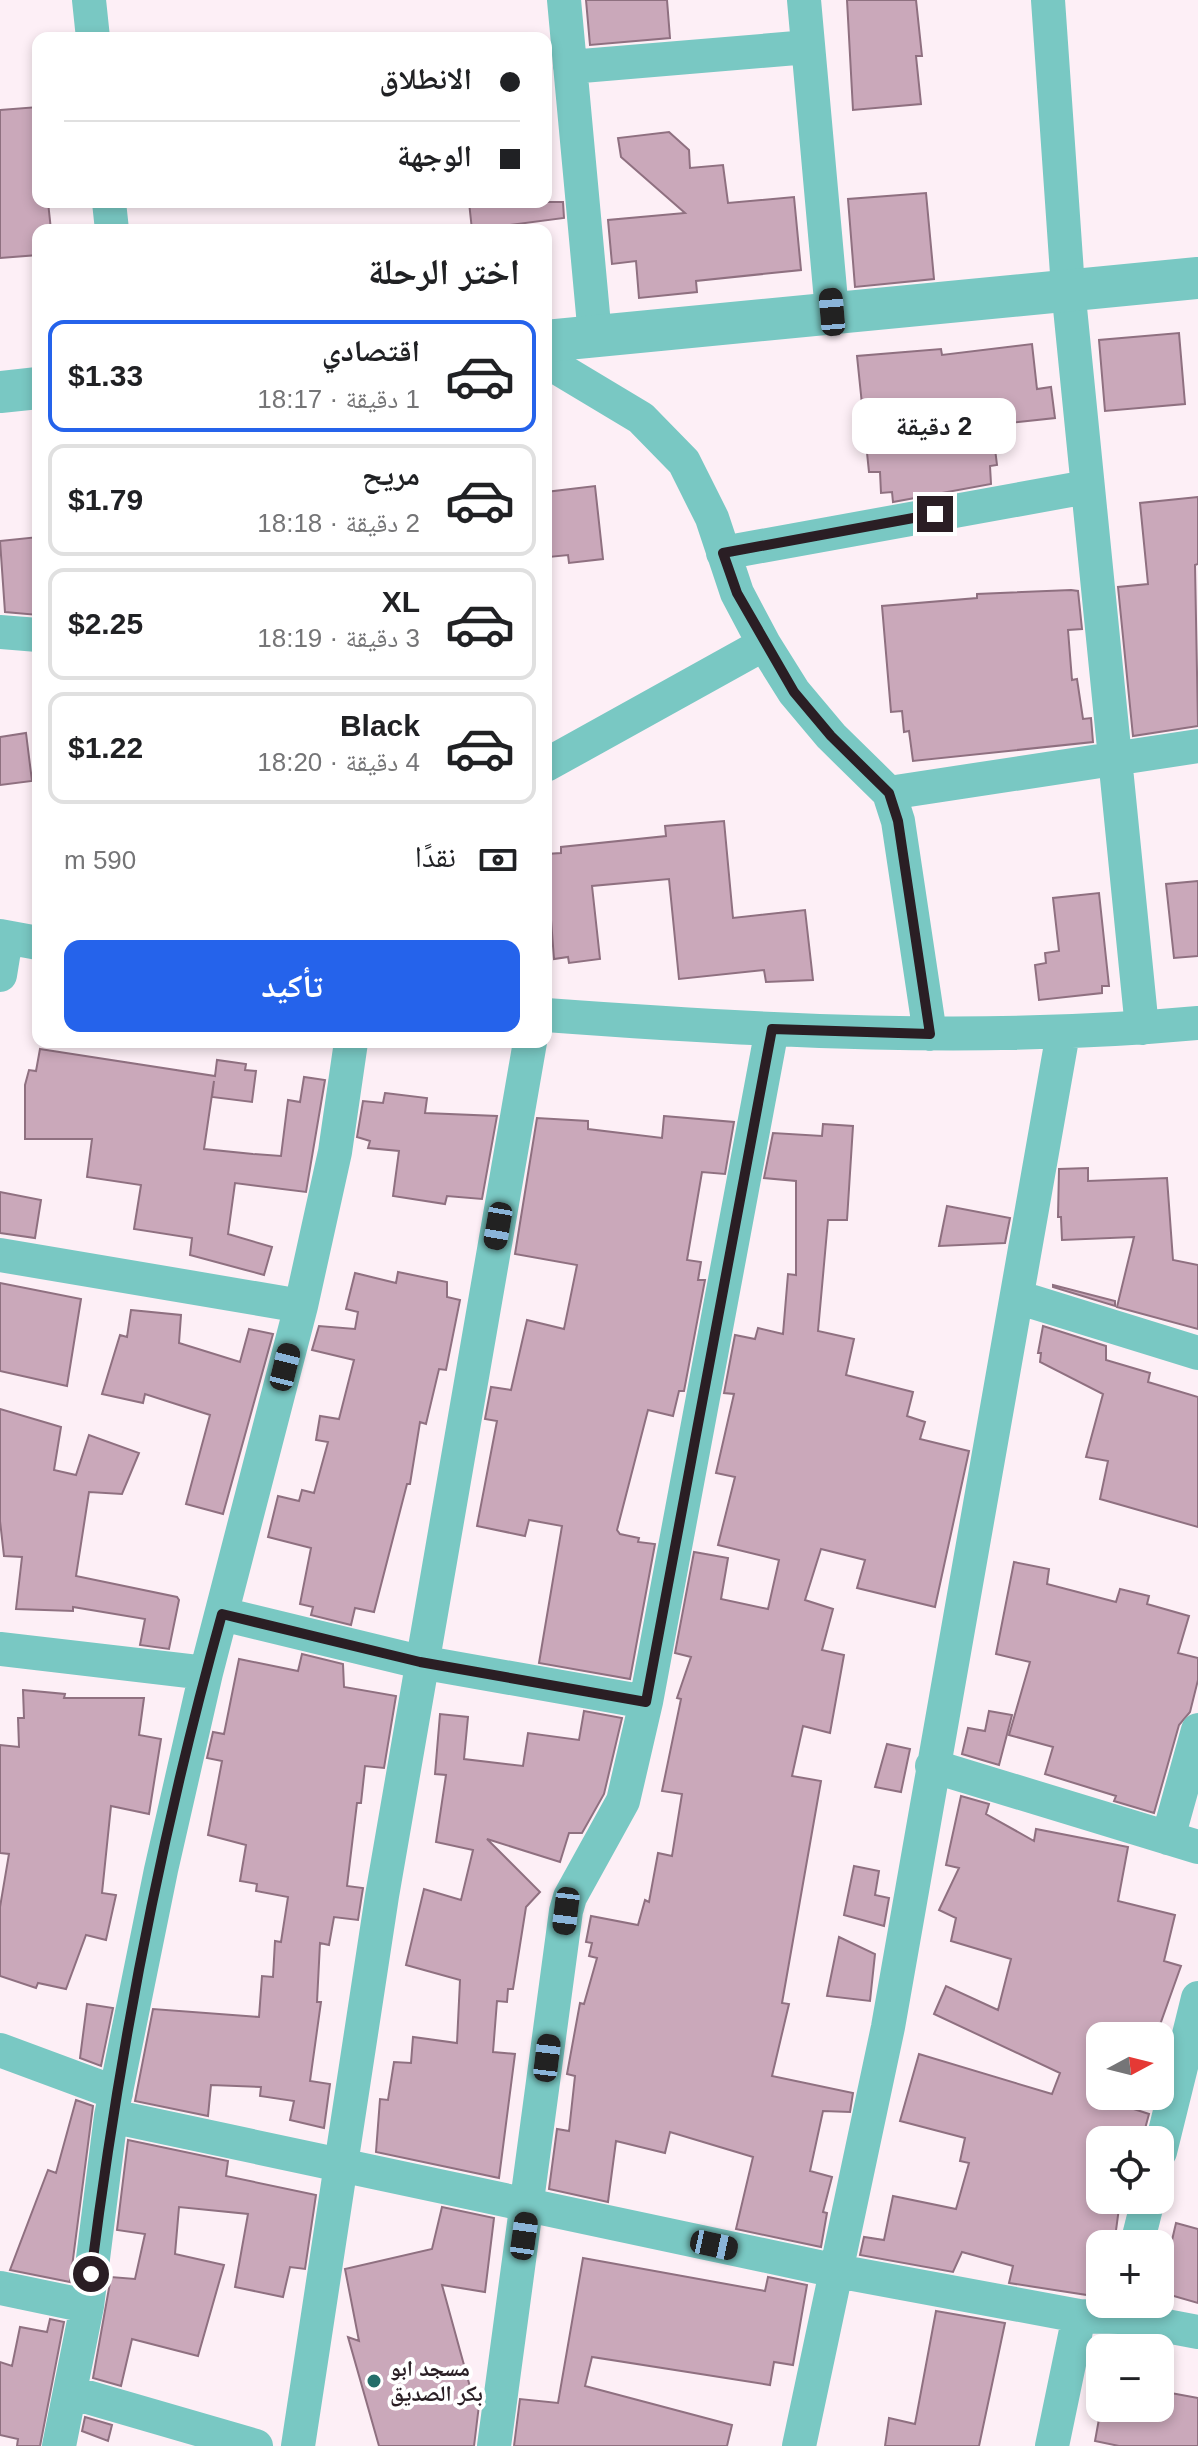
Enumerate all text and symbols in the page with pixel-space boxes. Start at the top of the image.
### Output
text: الانطلاق [379,62,472,95]
text: الوجهة [397,139,472,172]
text: اختر الرحلة [368,251,520,292]
car [818,287,846,337]
text: اقتصادي [322,334,420,367]
icon: car [444,340,516,412]
text: $1.33 [68,359,143,392]
text: 1 دقيقة · 18:17 [257,384,420,414]
callout: 2 دقيقة [853,398,1017,454]
text: 2 دقيقة [896,411,972,441]
text: مريح [362,458,420,491]
icon: car [444,464,516,536]
text: $1.79 [68,483,143,516]
route end [917,496,953,532]
text: 2 دقيقة · 18:18 [257,508,420,538]
text: XL [382,585,420,618]
icon: car [444,588,516,660]
text: $2.25 [68,607,143,640]
text: 3 دقيقة · 18:19 [257,623,420,653]
text: Black [340,709,420,742]
icon: car [444,712,516,784]
text: $1.22 [68,731,143,764]
text: 4 دقيقة · 18:20 [257,747,420,777]
icon: cash [476,838,520,882]
text: نقدًا [415,840,456,873]
text: 590 m [64,845,136,875]
button: تأكيد [64,940,520,1032]
car [482,1200,514,1252]
car [268,1341,302,1393]
car [551,1886,581,1936]
north arrow [1086,2022,1174,2110]
map controls [1086,2022,1174,2422]
car [532,2033,562,2083]
button: locate [1086,2126,1174,2214]
car [509,2211,539,2261]
car [688,2228,740,2262]
button: + [1086,2230,1174,2318]
route start [73,2256,109,2292]
button: − [1086,2334,1174,2422]
place label: مسجد ابو بكر الصديق [390,2356,483,2407]
marker: مسجد ابو بكر الصديق [365,2372,383,2390]

